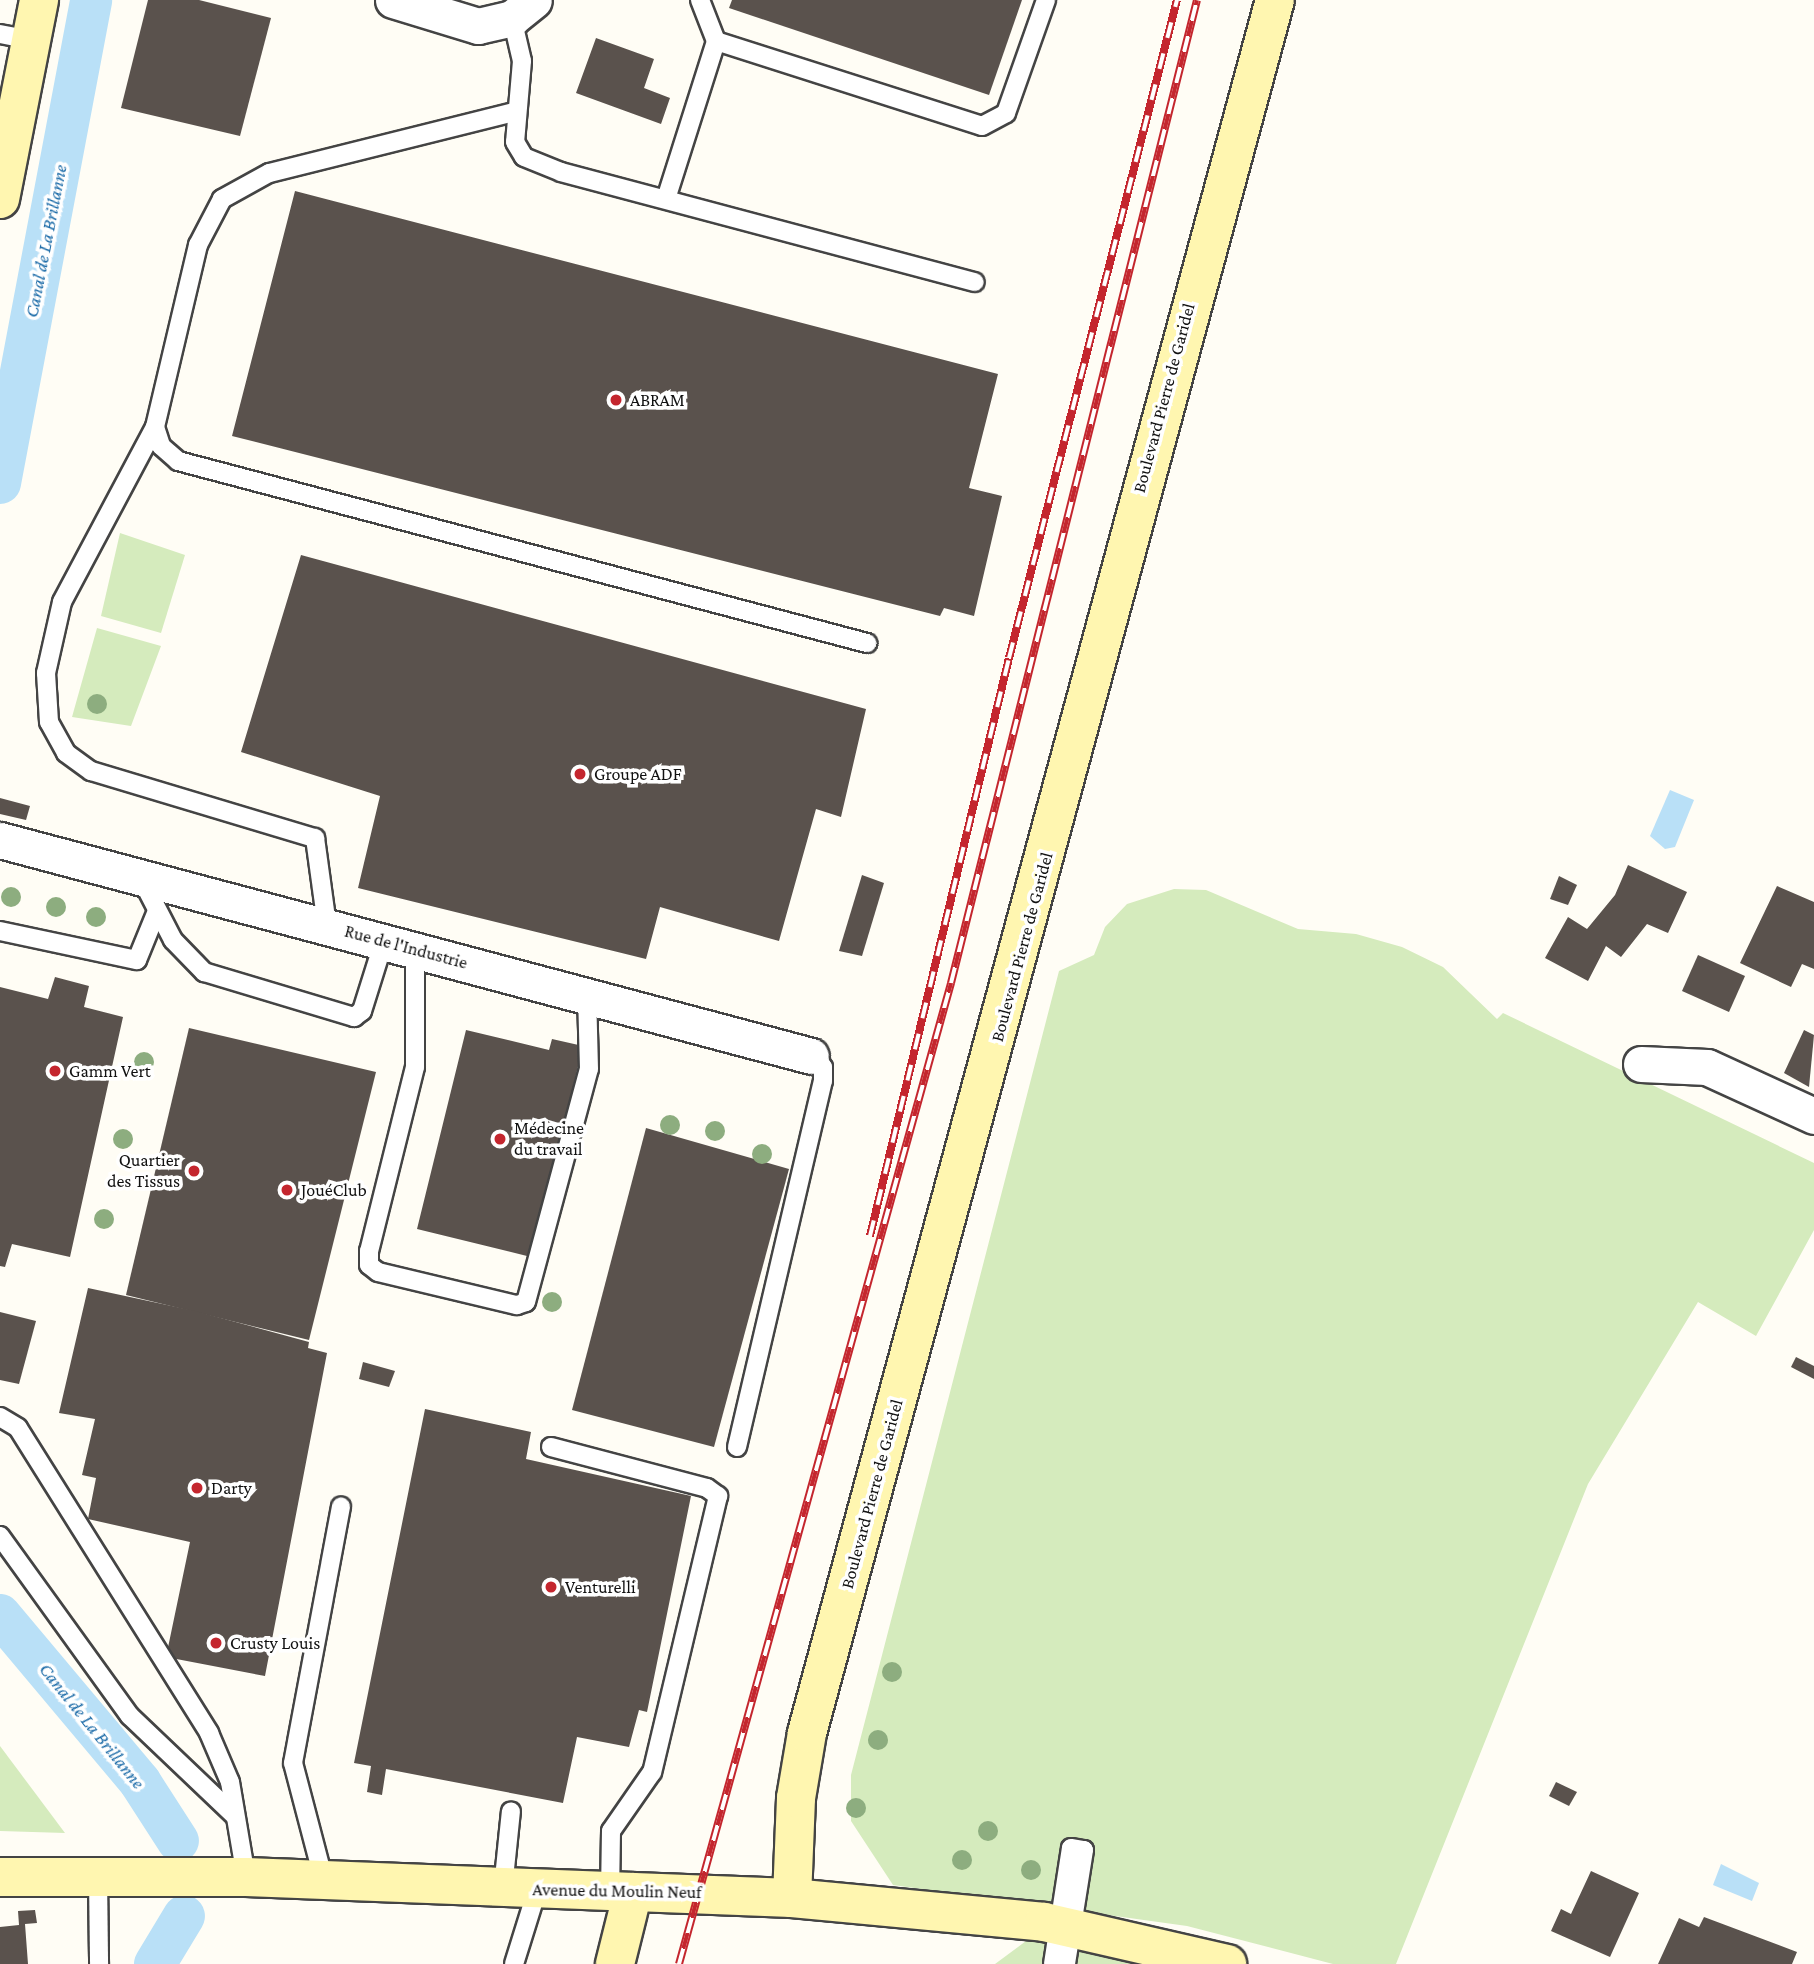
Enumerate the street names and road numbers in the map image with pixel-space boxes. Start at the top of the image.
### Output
street label: Boulevard Pierre de Garidel [1128,301,1200,495]
street label: Boulevard Pierre de Garidel [986,850,1058,1044]
street label: Rue de l'Industrie [342,920,470,974]
street label: Boulevard Pierre de Garidel [836,1397,908,1591]
street label: Avenue du Moulin Neuf [532,1879,702,1903]

